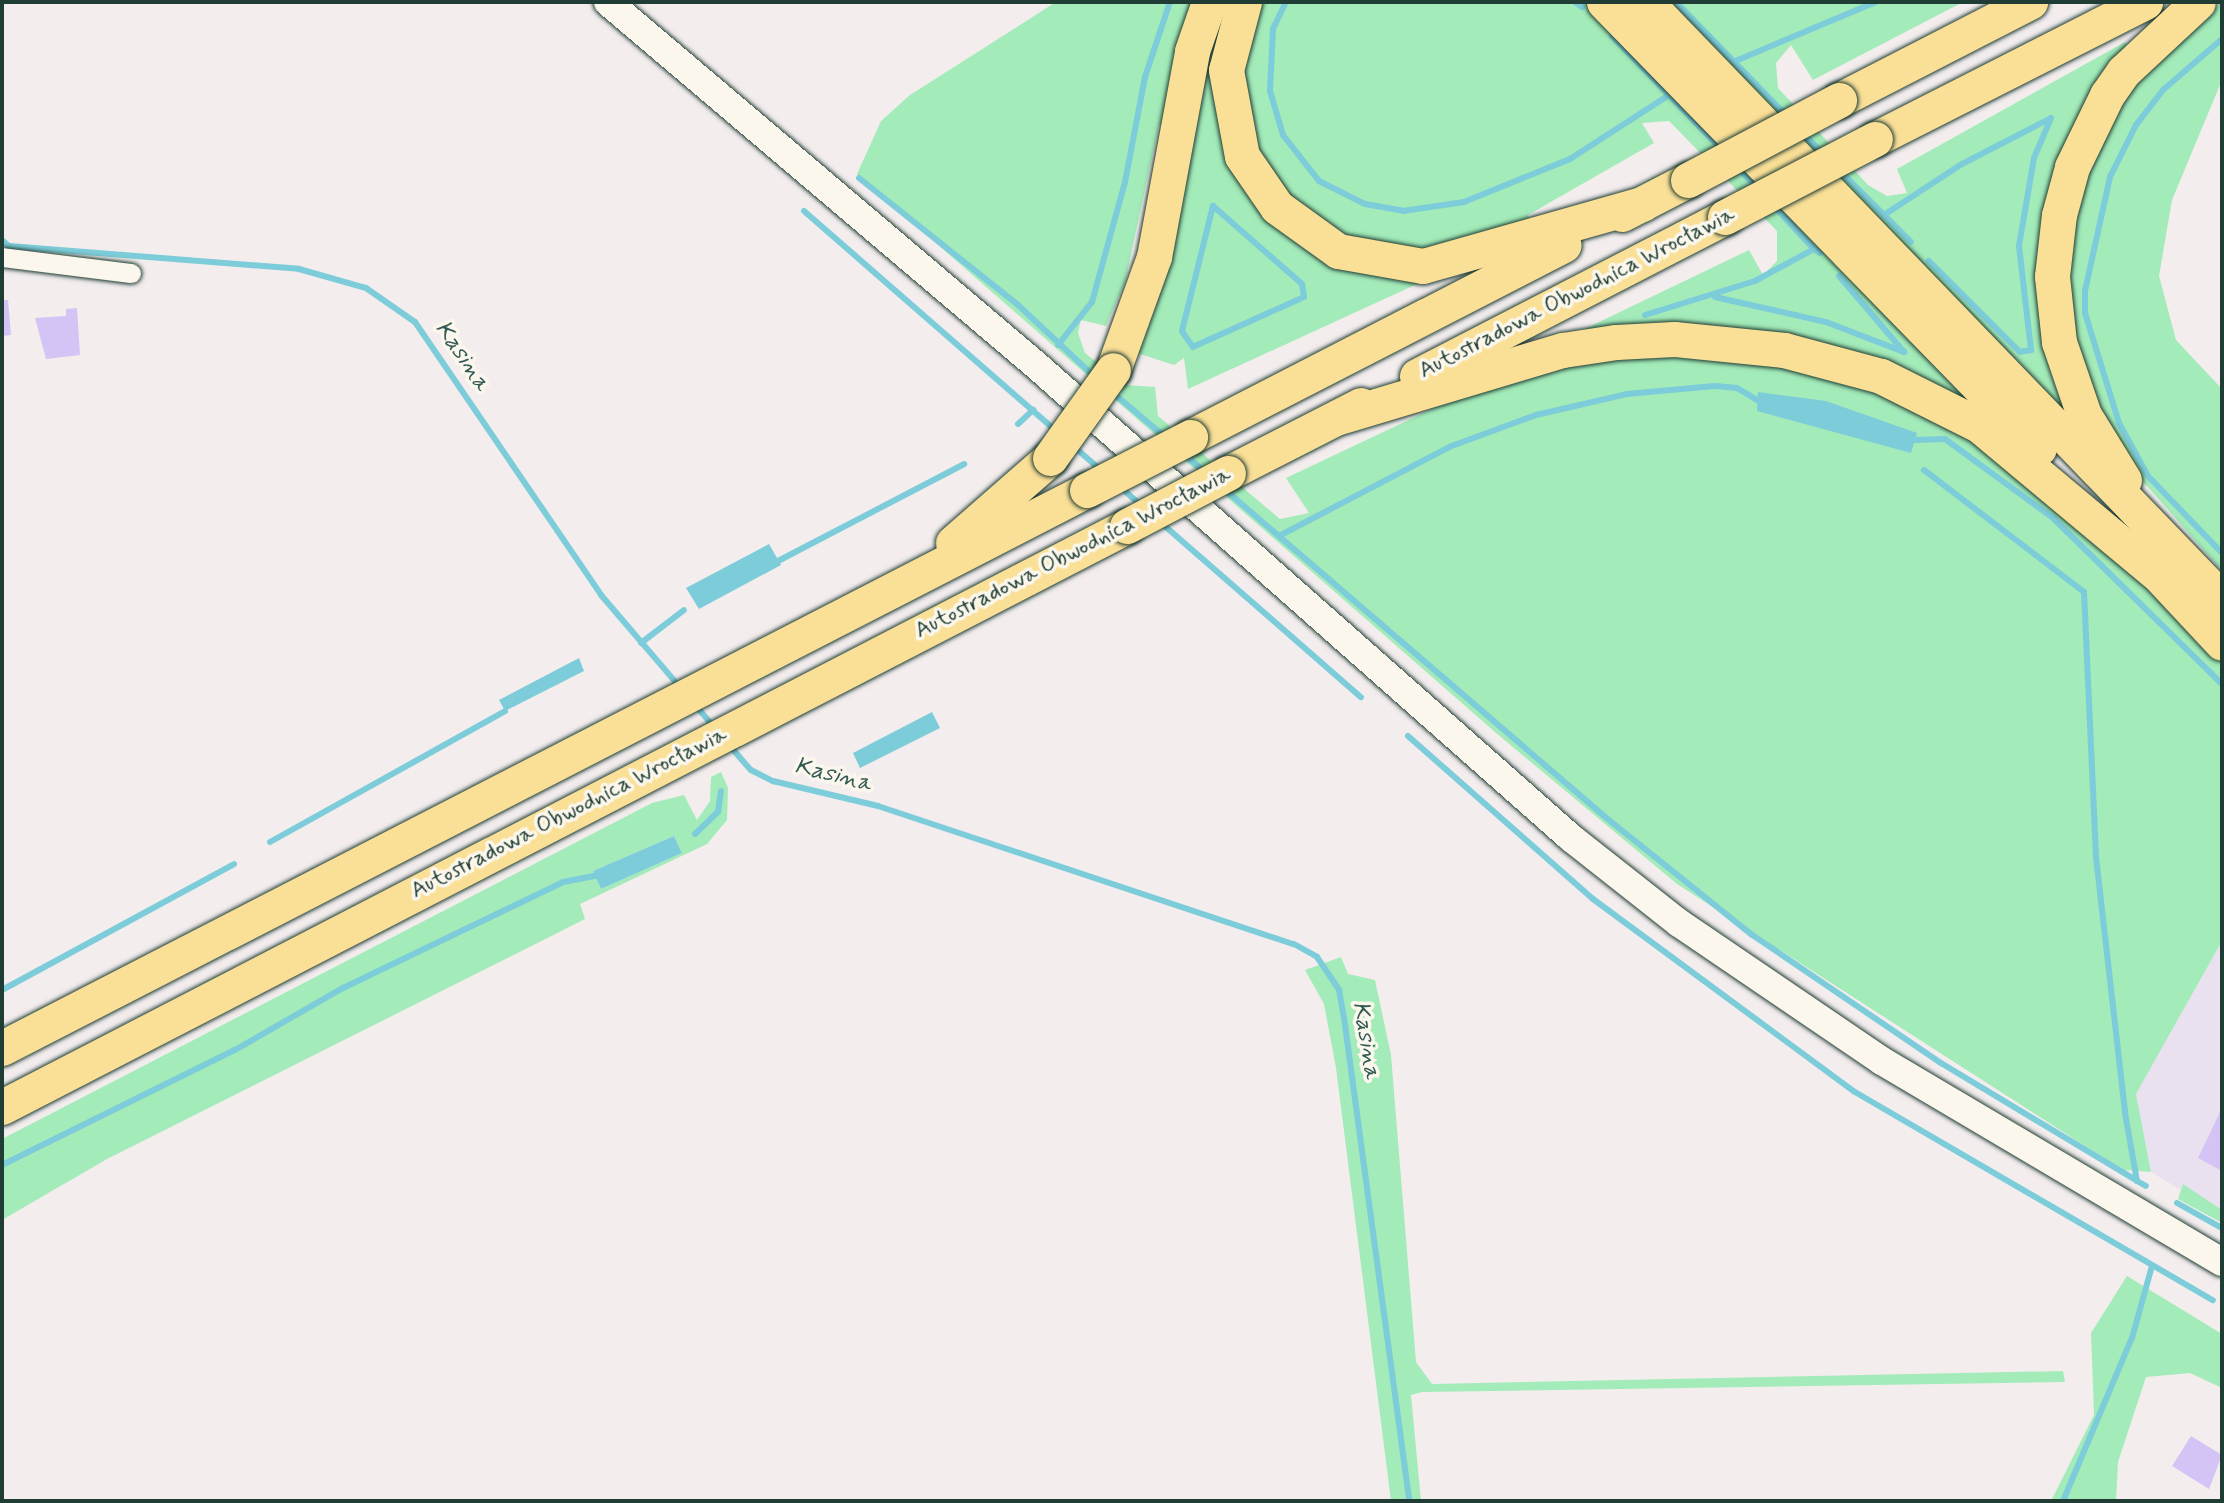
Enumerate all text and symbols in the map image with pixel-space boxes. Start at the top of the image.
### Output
street label: Autostradowa Obwodnica Wrocławia [1414,201,1740,385]
water label: Kasina [428,316,496,396]
street label: Autostradowa Obwodnica Wrocławia [910,461,1236,645]
street label: Autostradowa Obwodnica Wrocławia [406,721,732,905]
water label: Kasina [792,752,874,798]
water label: Kasina [1346,999,1386,1081]

